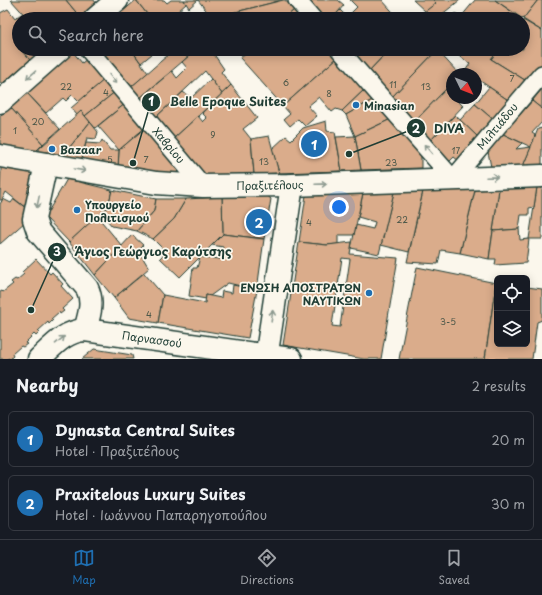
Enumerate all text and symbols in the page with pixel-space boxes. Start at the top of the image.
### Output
search box [12,12,530,56]
icon: search [26,23,48,45]
text: Search here [58,23,144,46]
north arrow [446,68,482,104]
one-way arrow [26,70,36,79]
house number: 7 [509,71,515,85]
one-way arrow [109,74,118,84]
house number: 6 [283,75,289,89]
house number: 11 [389,77,397,91]
house number: 22 [60,79,72,93]
house number: 13 [421,79,431,93]
house number: 4 [103,85,109,99]
house number: 8 [326,86,332,100]
callout: Belle Epoque Suites [141,90,294,114]
text: 1 [148,92,154,110]
text: Belle Epoque Suites [170,92,286,110]
place label: Minasian [364,97,415,114]
street label: Μιλτιάδου [472,99,522,153]
marker: Minasian [351,100,361,110]
house number: 20 [32,114,45,128]
callout: DIVA [406,116,472,140]
text: 2 [412,119,421,137]
text: DIVA [434,119,465,137]
house number: 1 [13,123,17,137]
street label: Χαβρίου [149,123,189,167]
house number: 9 [210,127,216,141]
pin: 1 [301,129,327,159]
place label: Bazaar [60,141,102,158]
house number: 17 [452,143,461,157]
marker: Bazaar [47,144,57,154]
one-way arrow [423,144,432,155]
house number: 5 [107,152,113,166]
house number: 7 [143,152,149,166]
house number: 13 [259,154,269,168]
house number: 23 [385,155,397,169]
one-way arrow [73,166,86,174]
one-way arrow [485,174,498,181]
street label: Πραξιτέλους [236,176,304,194]
one-way arrow [314,180,327,188]
house number: 1 [26,182,30,196]
one-way arrow [33,195,41,208]
place label: Υπουργείο Πολιτισμού [85,196,150,226]
your location [329,197,349,217]
marker: Υπουργείο Πολιτισμού [72,205,82,215]
pin: 2 [246,207,272,237]
house number: 22 [396,212,408,226]
house number: 4 [306,215,312,229]
callout: Άγιος Γεώργιος Καρύτσης [47,240,240,264]
text: 3 [53,242,61,260]
text: Άγιος Γεώργιος Καρύτσης [74,242,232,260]
map controls [494,275,530,347]
button: locate [494,275,530,311]
place label: ΕΝΩΣΗ ΑΠΟΣΤΡΑΤΩΝ ΝΑΥΤΙΚΩΝ [240,279,361,309]
marker: ΕΝΩΣΗ ΑΠΟΣΤΡΑΤΩΝ ΝΑΥΤΙΚΩΝ [364,288,374,298]
house number: 4 [146,307,152,321]
one-way arrow [268,310,276,323]
button: layers [494,311,530,347]
house number: 3-5 [440,314,456,328]
street label: Παρνασσού [121,326,183,352]
one-way arrow [54,336,65,345]
text: Nearby [16,372,78,398]
text: 2 results [472,376,526,395]
text: Dynasta Central Suites [55,418,235,441]
text: 1 [27,430,33,449]
text: 20 m [491,430,525,449]
text: Hotel · Πραξιτέλους [55,441,179,460]
text: Praxitelous Luxury Suites [55,482,245,505]
text: 2 [25,494,35,513]
text: 30 m [491,494,525,513]
text: Hotel · Ιωάννου Παπαρηγοπούλου [55,505,267,524]
tab: Map [72,547,96,588]
tab: Directions [240,547,294,588]
tab: Saved [438,547,470,588]

